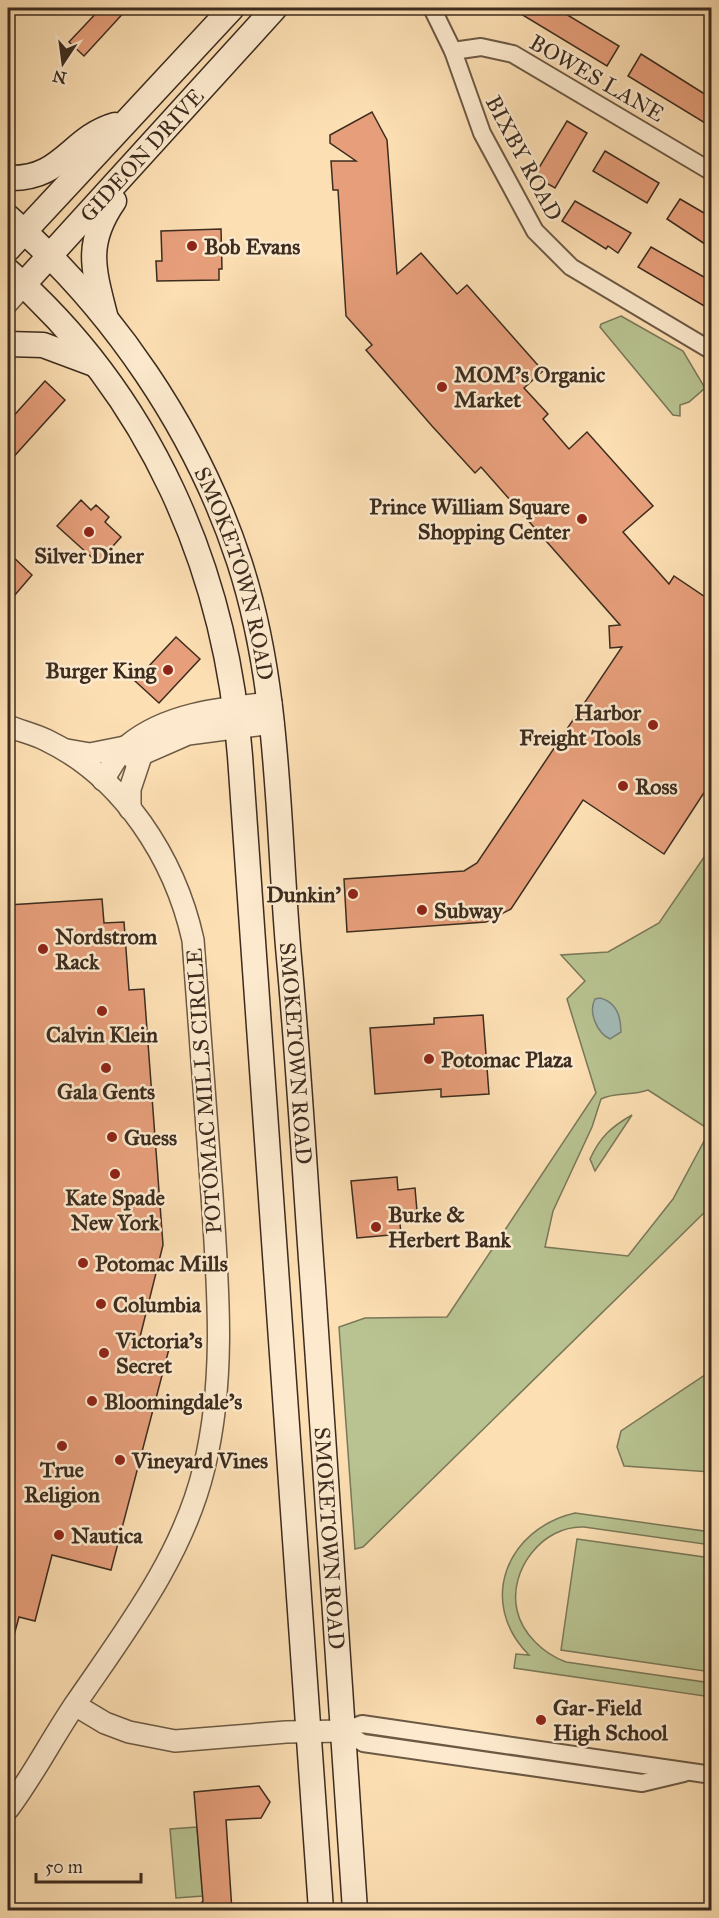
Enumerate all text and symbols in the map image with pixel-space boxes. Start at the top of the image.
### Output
street label: BOWES LANE [525,29,669,128]
north arrow [33,33,93,93]
text: N [51,66,68,88]
street label: GIDEON DRIVE [74,82,209,227]
street label: BIXBY ROAD [480,91,568,225]
place label: Bob Evans [204,233,300,260]
marker: Bob Evans [185,239,199,253]
place label: MOM's Organic Market [454,361,606,413]
marker: MOM's Organic Market [435,380,449,394]
street label: SMOKETOWN ROAD [189,462,280,682]
place label: Prince William Square Shopping Center [369,493,571,545]
marker: Prince William Square Shopping Center [575,512,589,526]
marker: Silver Diner [82,525,96,539]
place label: Silver Diner [34,542,145,569]
place label: Burger King [45,657,157,684]
marker: Burger King [161,663,175,677]
place label: Harbor Freight Tools [519,699,642,751]
marker: Harbor Freight Tools [646,718,660,732]
place label: Ross [635,773,678,800]
marker: Ross [616,779,630,793]
place label: Dunkin' [266,881,342,908]
marker: Dunkin' [346,887,360,901]
place label: Subway [434,897,504,924]
marker: Subway [415,903,429,917]
place label: Nordstrom Rack [55,923,158,975]
street label: SMOKETOWN ROAD [274,941,318,1165]
marker: Nordstrom Rack [36,942,50,956]
street label: POTOMAC MILLS CIRCLE [181,947,227,1235]
marker: Calvin Klein [95,1004,109,1018]
place label: Calvin Klein [46,1021,158,1048]
place label: Potomac Plaza [441,1046,573,1073]
marker: Potomac Plaza [422,1052,436,1066]
marker: Gala Gents [99,1061,113,1075]
place label: Gala Gents [57,1078,155,1105]
place label: Guess [124,1124,177,1151]
marker: Guess [105,1130,119,1144]
marker: Kate Spade New York [108,1167,122,1181]
place label: Kate Spade New York [65,1184,165,1236]
place label: Burke & Herbert Bank [388,1201,512,1253]
marker: Burke & Herbert Bank [369,1220,383,1234]
place label: Potomac Mills [95,1250,228,1277]
marker: Potomac Mills [76,1256,90,1270]
place label: Columbia [113,1291,202,1318]
marker: Columbia [94,1297,108,1311]
place label: Victoria's Secret [115,1327,202,1379]
marker: Victoria's Secret [97,1346,111,1360]
place label: Bloomingdale's [104,1388,242,1415]
marker: Bloomingdale's [85,1394,99,1408]
street label: SMOKETOWN ROAD [309,1426,351,1650]
marker: True Religion [55,1439,69,1453]
place label: Vineyard Vines [131,1447,268,1474]
marker: Vineyard Vines [113,1453,127,1467]
place label: True Religion [24,1456,100,1508]
place label: Nautica [71,1522,143,1549]
marker: Nautica [52,1528,66,1542]
place label: Gar-Field High School [553,1694,669,1746]
marker: Gar-Field High School [534,1713,548,1727]
scale bar [36,1846,141,1884]
text: 50 m [45,1856,83,1878]

